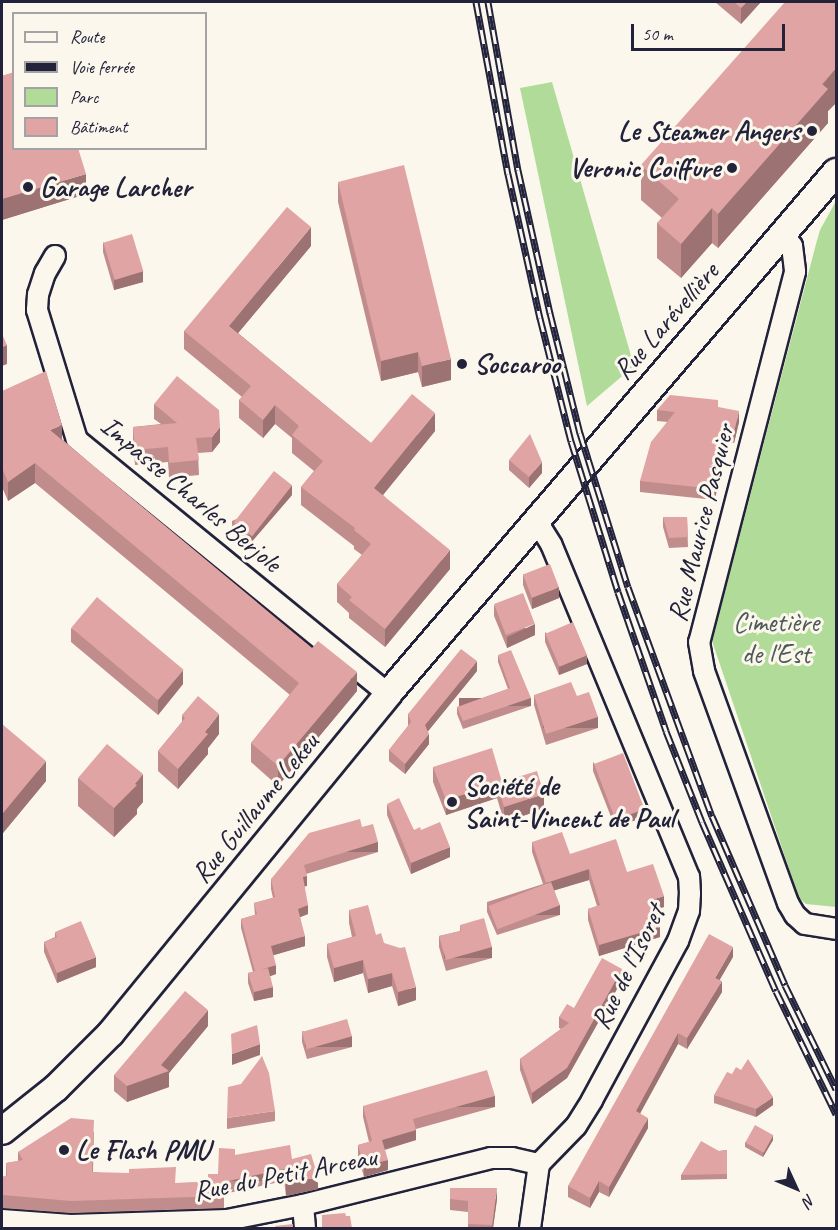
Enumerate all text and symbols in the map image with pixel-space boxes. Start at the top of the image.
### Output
legend [12,12,207,150]
scale bar [634,12,788,50]
text: 50 m [642,23,673,45]
text: Route [70,26,104,48]
text: Voie ferrée [70,56,134,78]
text: Parc [70,86,98,108]
place label: Le Steamer Angers [618,114,800,148]
text: Bâtiment [70,116,128,138]
marker: Le Steamer Angers [805,124,819,138]
place label: Veronic Coiffure [569,151,720,185]
marker: Veronic Coiffure [725,161,739,175]
place label: Garage Larcher [40,170,191,204]
marker: Garage Larcher [21,180,35,194]
street label: Rue Larévellière [606,255,726,387]
place label: Soccaroo [474,347,560,381]
marker: Soccaroo [455,357,469,371]
street label: Impasse Charles Berjole [93,408,289,580]
street label: Rue Maurice Pasquier [660,420,742,626]
park label: Cimetière de l'Est [733,605,819,671]
street label: Rue Guillaume Lekeu [184,726,326,890]
place label: Société de Saint-Vincent de Paul [464,769,674,835]
marker: Société de Saint-Vincent de Paul [445,795,459,809]
street label: Rue de l'Isoret [584,899,672,1035]
place label: Le Flash PMU [76,1133,211,1167]
street label: Rue du Petit Arceau [191,1140,379,1208]
marker: Le Flash PMU [57,1143,71,1157]
north arrow [766,1158,826,1218]
text: N [798,1190,820,1211]

